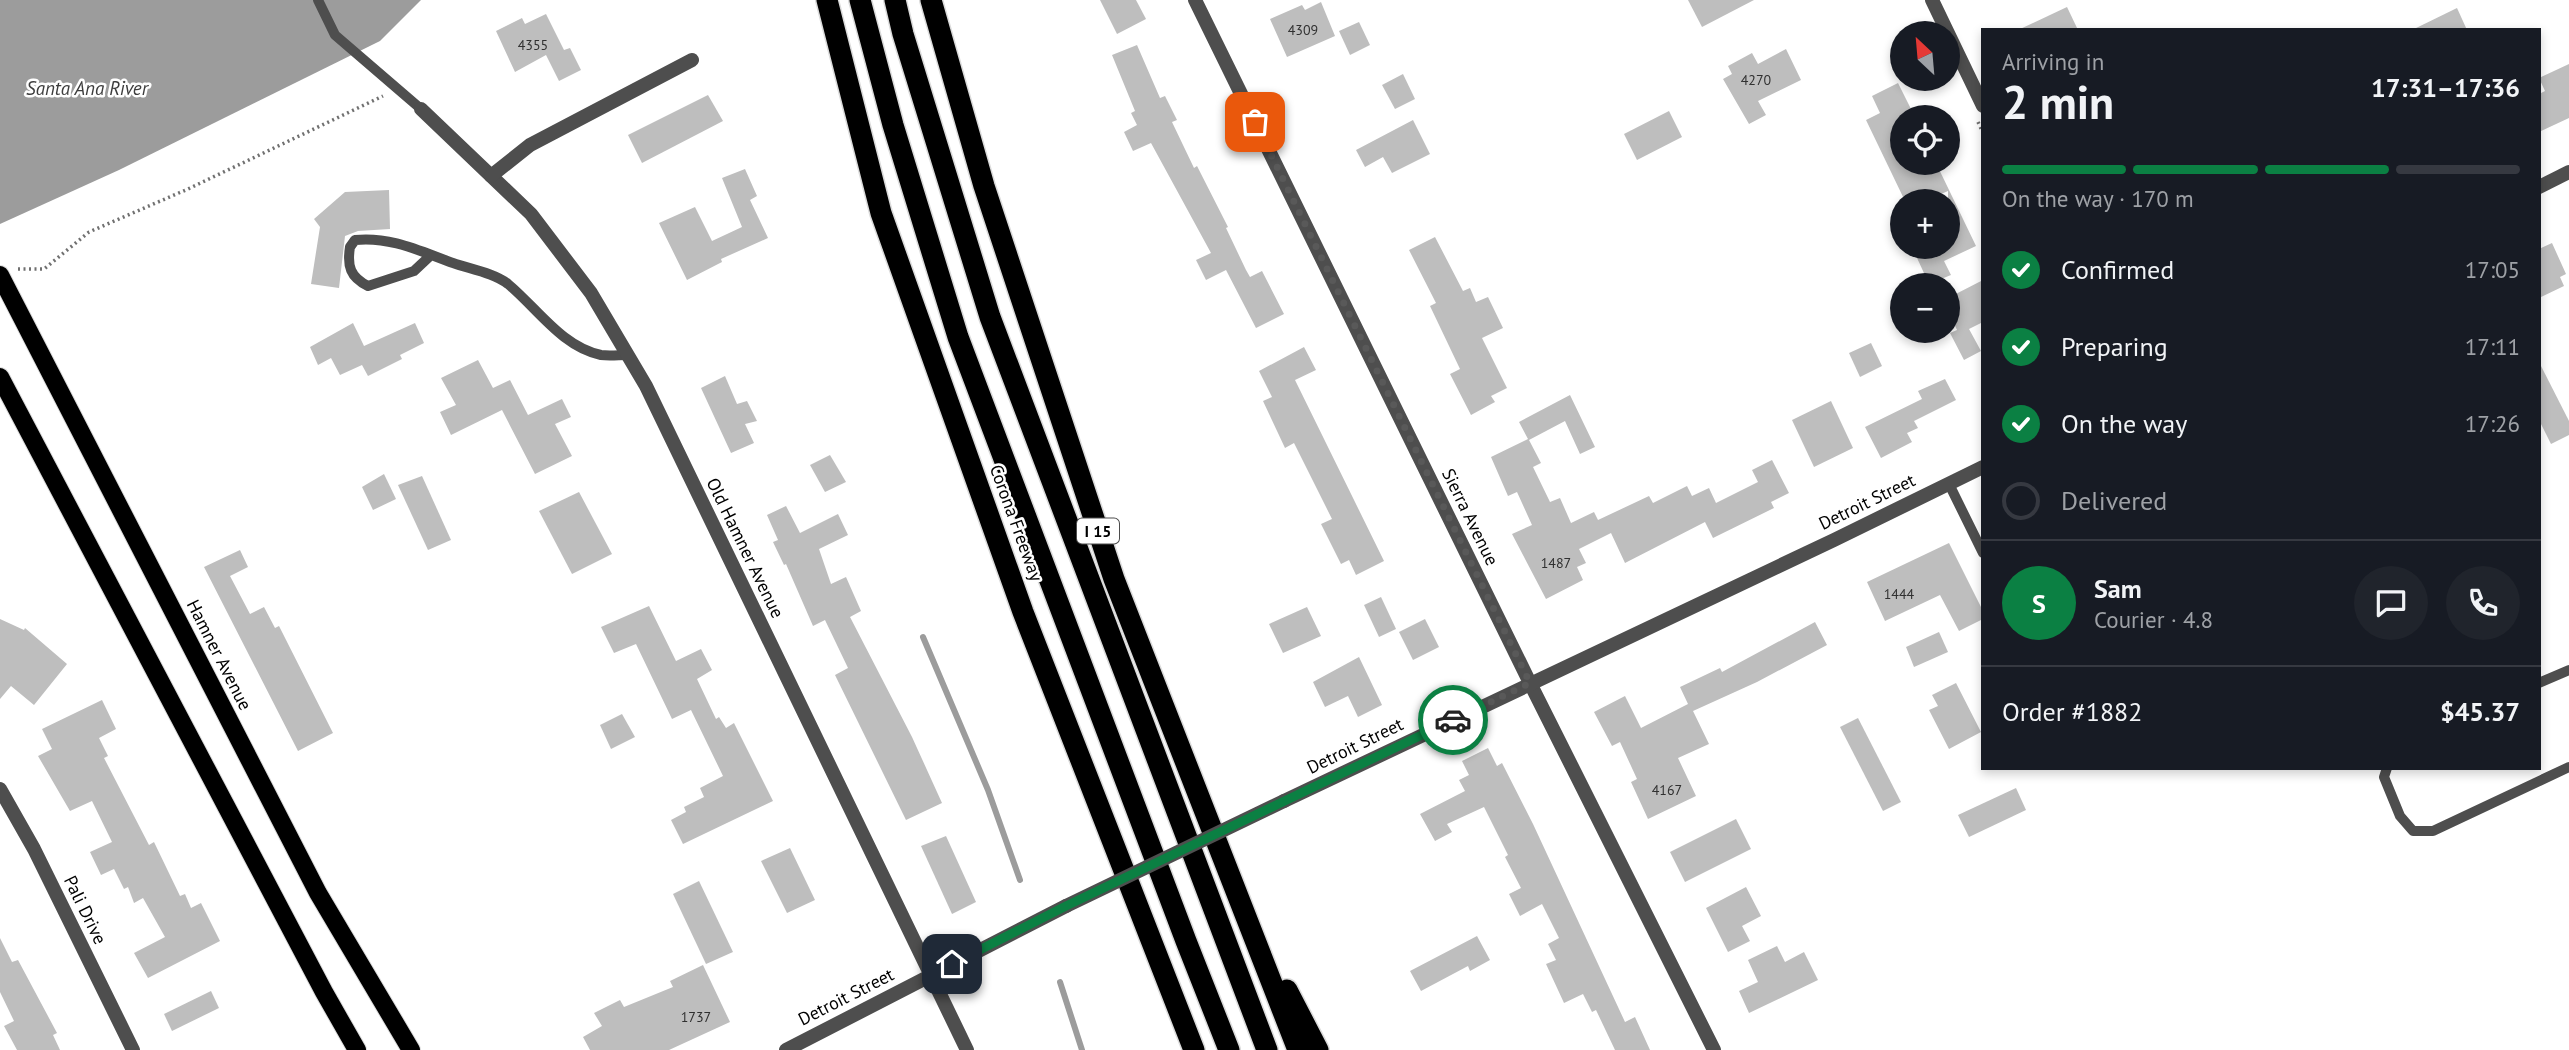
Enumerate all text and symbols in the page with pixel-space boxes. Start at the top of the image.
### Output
house number: 4309 [1288,21,1318,39]
north arrow [1890,21,1960,91]
map controls [1890,21,1960,343]
house number: 4355 [518,36,548,54]
text: Arriving in [2002,47,2104,76]
house number: 4270 [1741,71,1772,89]
text: 17:31–17:36 [2371,71,2520,104]
text: 2 min [2002,72,2114,132]
water label: Santa Ana River [26,76,150,100]
pin [1225,92,1285,152]
icon: bag [1236,103,1274,141]
button: locate [1890,105,1960,175]
text: On the way · 170 m [2002,184,2194,213]
button: + [1890,189,1960,259]
icon: check [2002,251,2040,289]
text: Confirmed [2061,253,2174,286]
text: 17:05 [2465,255,2520,284]
button: − [1890,273,1960,343]
icon: check [2002,328,2040,366]
text: Preparing [2061,330,2168,363]
text: 17:11 [2465,332,2520,361]
icon: check [2002,405,2040,443]
text: On the way [2061,407,2187,440]
text: 17:26 [2465,409,2520,438]
street label: Corona Freeway [985,461,1048,585]
street label: Sierra Avenue [1437,464,1504,569]
street label: Detroit Street [1815,468,1919,535]
street label: Old Hamner Avenue [702,474,789,622]
text: Delivered [2061,484,2167,517]
road number: I 15 [1077,518,1119,544]
house number: 1487 [1541,554,1571,572]
button: chat [2354,566,2428,640]
button: phone [2446,566,2520,640]
text: Sam [2094,572,2142,605]
house number: 1444 [1884,585,1915,603]
text: S [2032,587,2046,620]
street label: Hamner Avenue [182,596,257,714]
text: Courier · 4.8 [2094,605,2213,634]
courier [1418,685,1488,755]
text: Order #1882 [2002,695,2142,728]
text: $45.37 [2440,695,2520,728]
icon: car [1434,701,1472,739]
street label: Detroit Street [1303,712,1407,779]
house number: 4167 [1652,781,1682,799]
street label: Pali Drive [59,872,112,948]
pin [922,934,982,994]
icon: home [933,945,971,983]
street label: Detroit Street [794,963,898,1031]
house number: 1737 [681,1008,711,1026]

